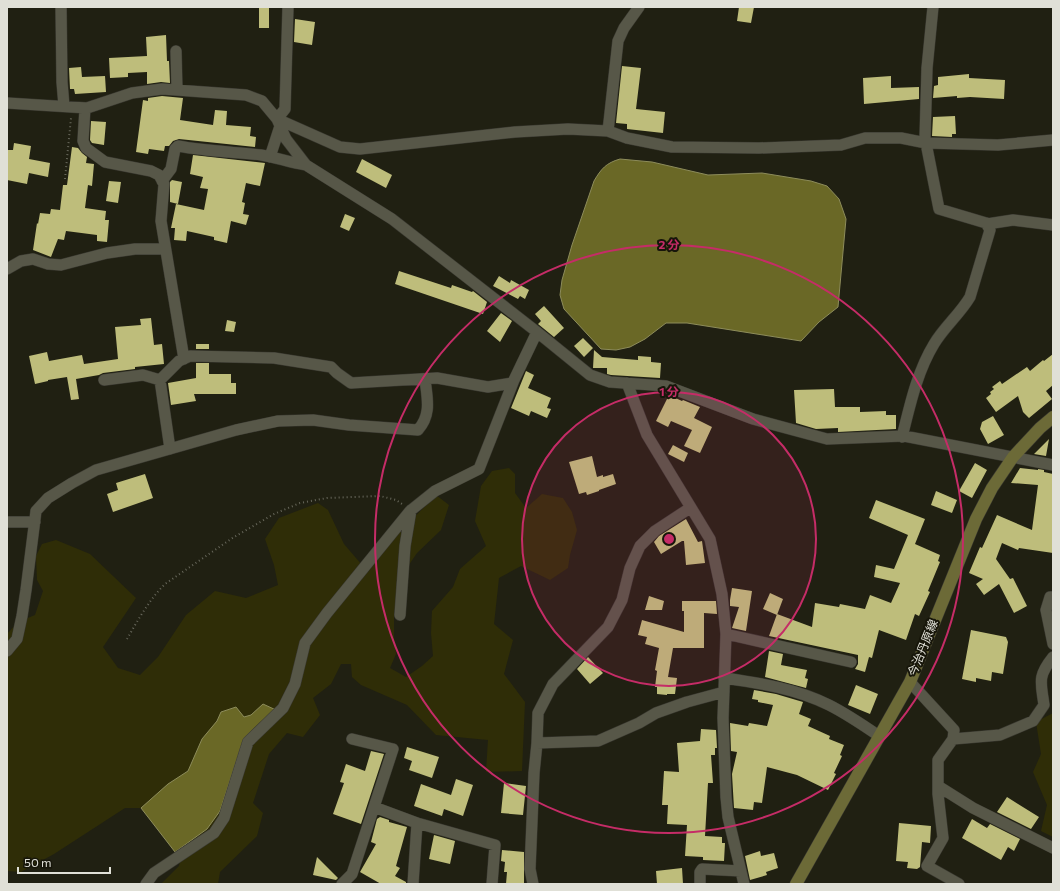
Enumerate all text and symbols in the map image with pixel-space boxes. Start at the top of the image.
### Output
text: 2 分 [658,237,680,251]
text: 1 分 [659,384,679,398]
centre of rings [662,532,676,546]
street label: 今治丹原線 [904,617,940,678]
scale bar [18,849,110,875]
text: 50 m [24,855,52,869]

